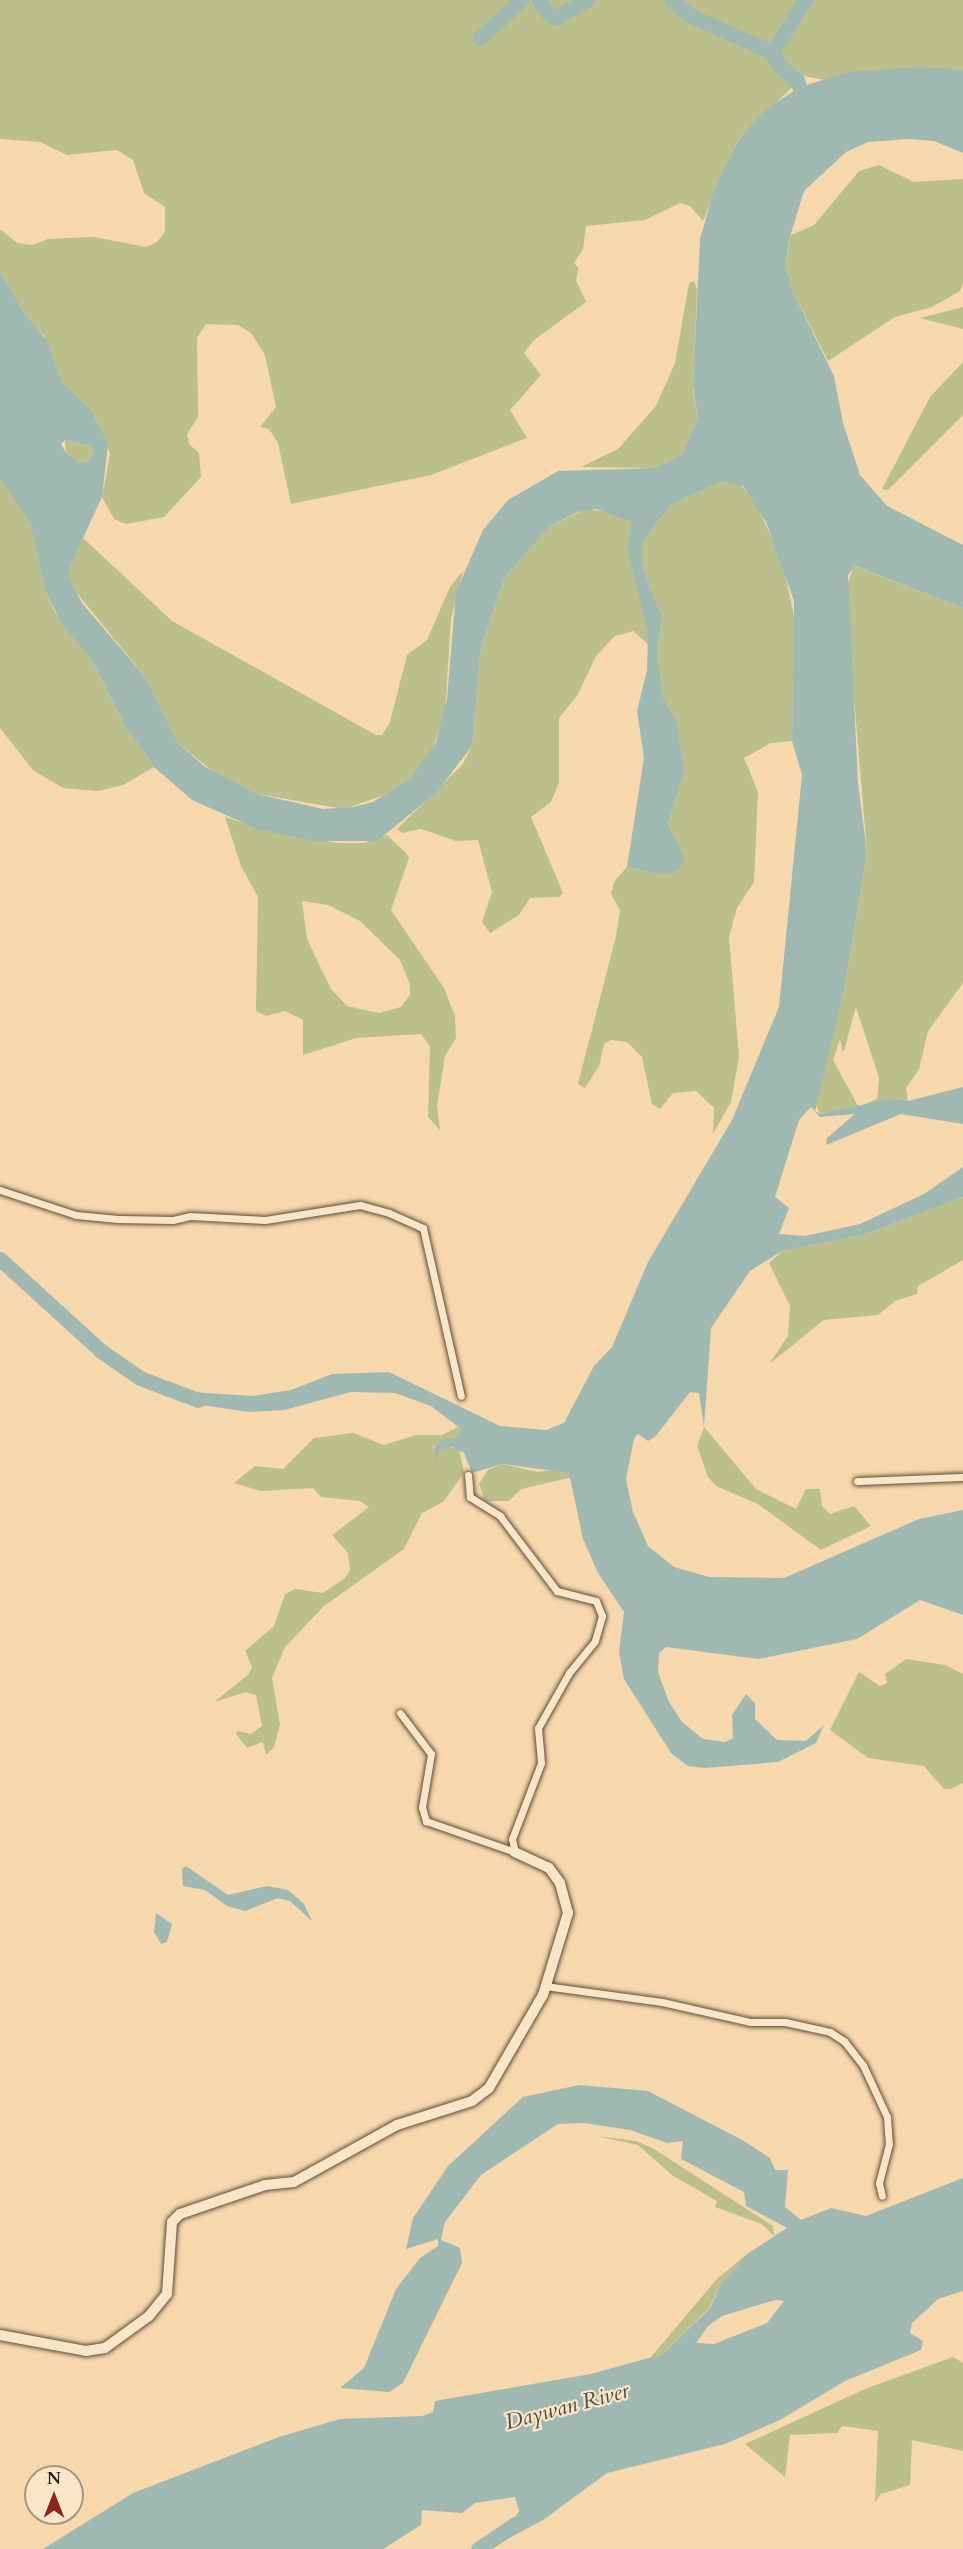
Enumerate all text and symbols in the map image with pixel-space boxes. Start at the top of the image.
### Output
water label: Daywan River [502,2378,632,2436]
north arrow [24,2465,84,2525]
text: N [47,2468,61,2490]

